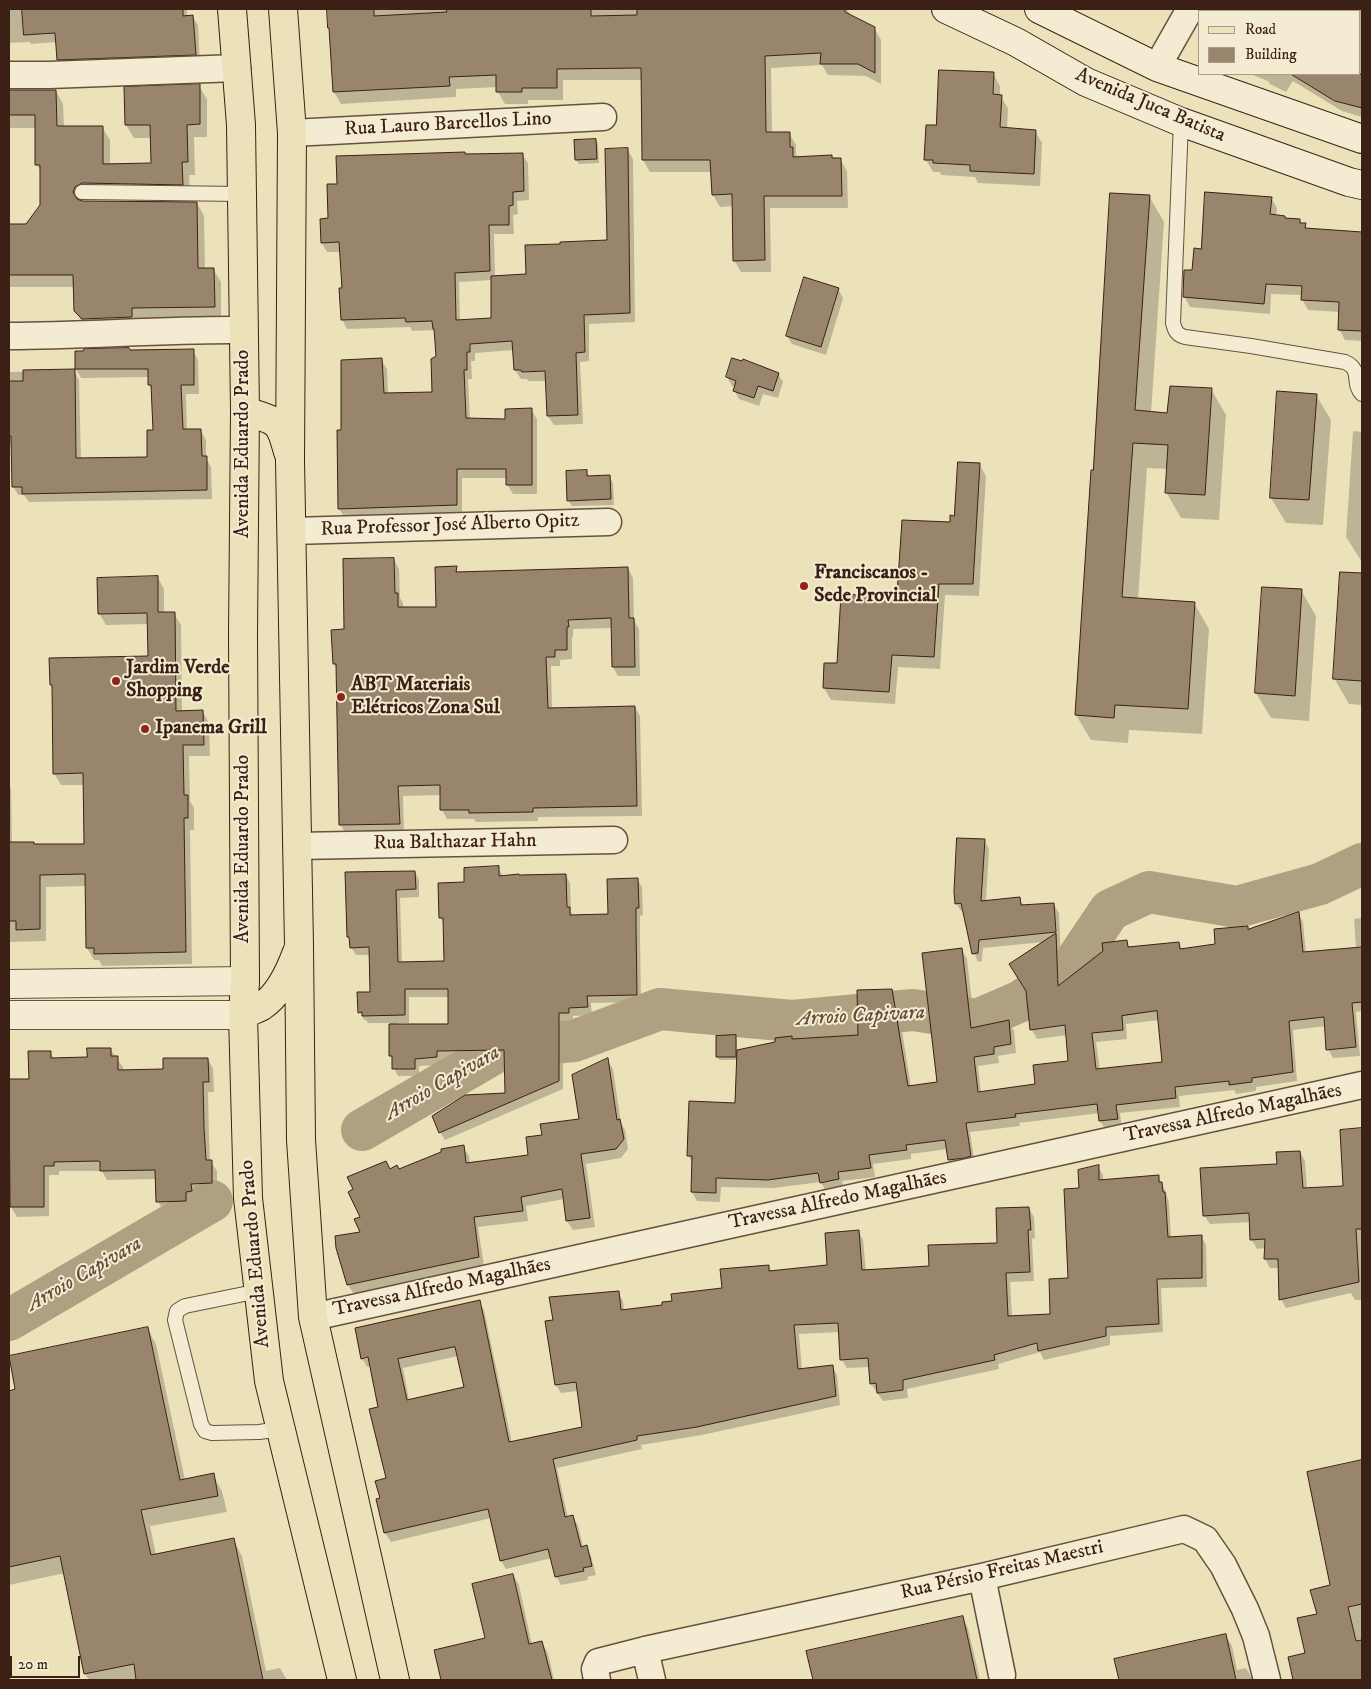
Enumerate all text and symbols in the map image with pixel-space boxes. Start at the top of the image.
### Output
legend [1198,10,1361,75]
text: Road [1245,20,1276,39]
text: Building [1245,45,1297,64]
street label: Avenida Juca Batista [1071,64,1229,148]
street label: Rua Lauro Barcellos Lino [344,108,552,142]
street label: Avenida Eduardo Prado [232,350,256,538]
street label: Rua Professor José Alberto Opitz [320,509,580,543]
place label: Franciscanos - Sede Provincial [814,562,937,609]
marker: Franciscanos - Sede Provincial [798,580,810,592]
place label: Jardim Verde Shopping [126,657,229,704]
place label: ABT Materiais Elétricos Zona Sul [351,674,500,721]
marker: Jardim Verde Shopping [110,675,122,687]
marker: ABT Materiais Elétricos Zona Sul [335,691,347,703]
place label: Ipanema Grill [155,717,267,741]
marker: Ipanema Grill [139,723,151,735]
street label: Avenida Eduardo Prado [232,755,256,943]
street label: Rua Balthazar Hahn [373,830,537,856]
water label: Arroio Capivara [796,1001,926,1033]
water label: Arroio Capivara [381,1041,505,1127]
street label: Travessa Alfredo Magalhães [1122,1079,1344,1149]
street label: Avenida Eduardo Prado [236,1159,276,1349]
street label: Travessa Alfredo Magalhães [727,1166,949,1236]
water label: Arroio Capivara [23,1232,147,1318]
street label: Travessa Alfredo Magalhães [331,1253,553,1323]
street label: Rua Pérsio Freitas Maestri [898,1536,1106,1606]
scale bar [12,1646,82,1678]
text: 20 m [18,1655,48,1674]

